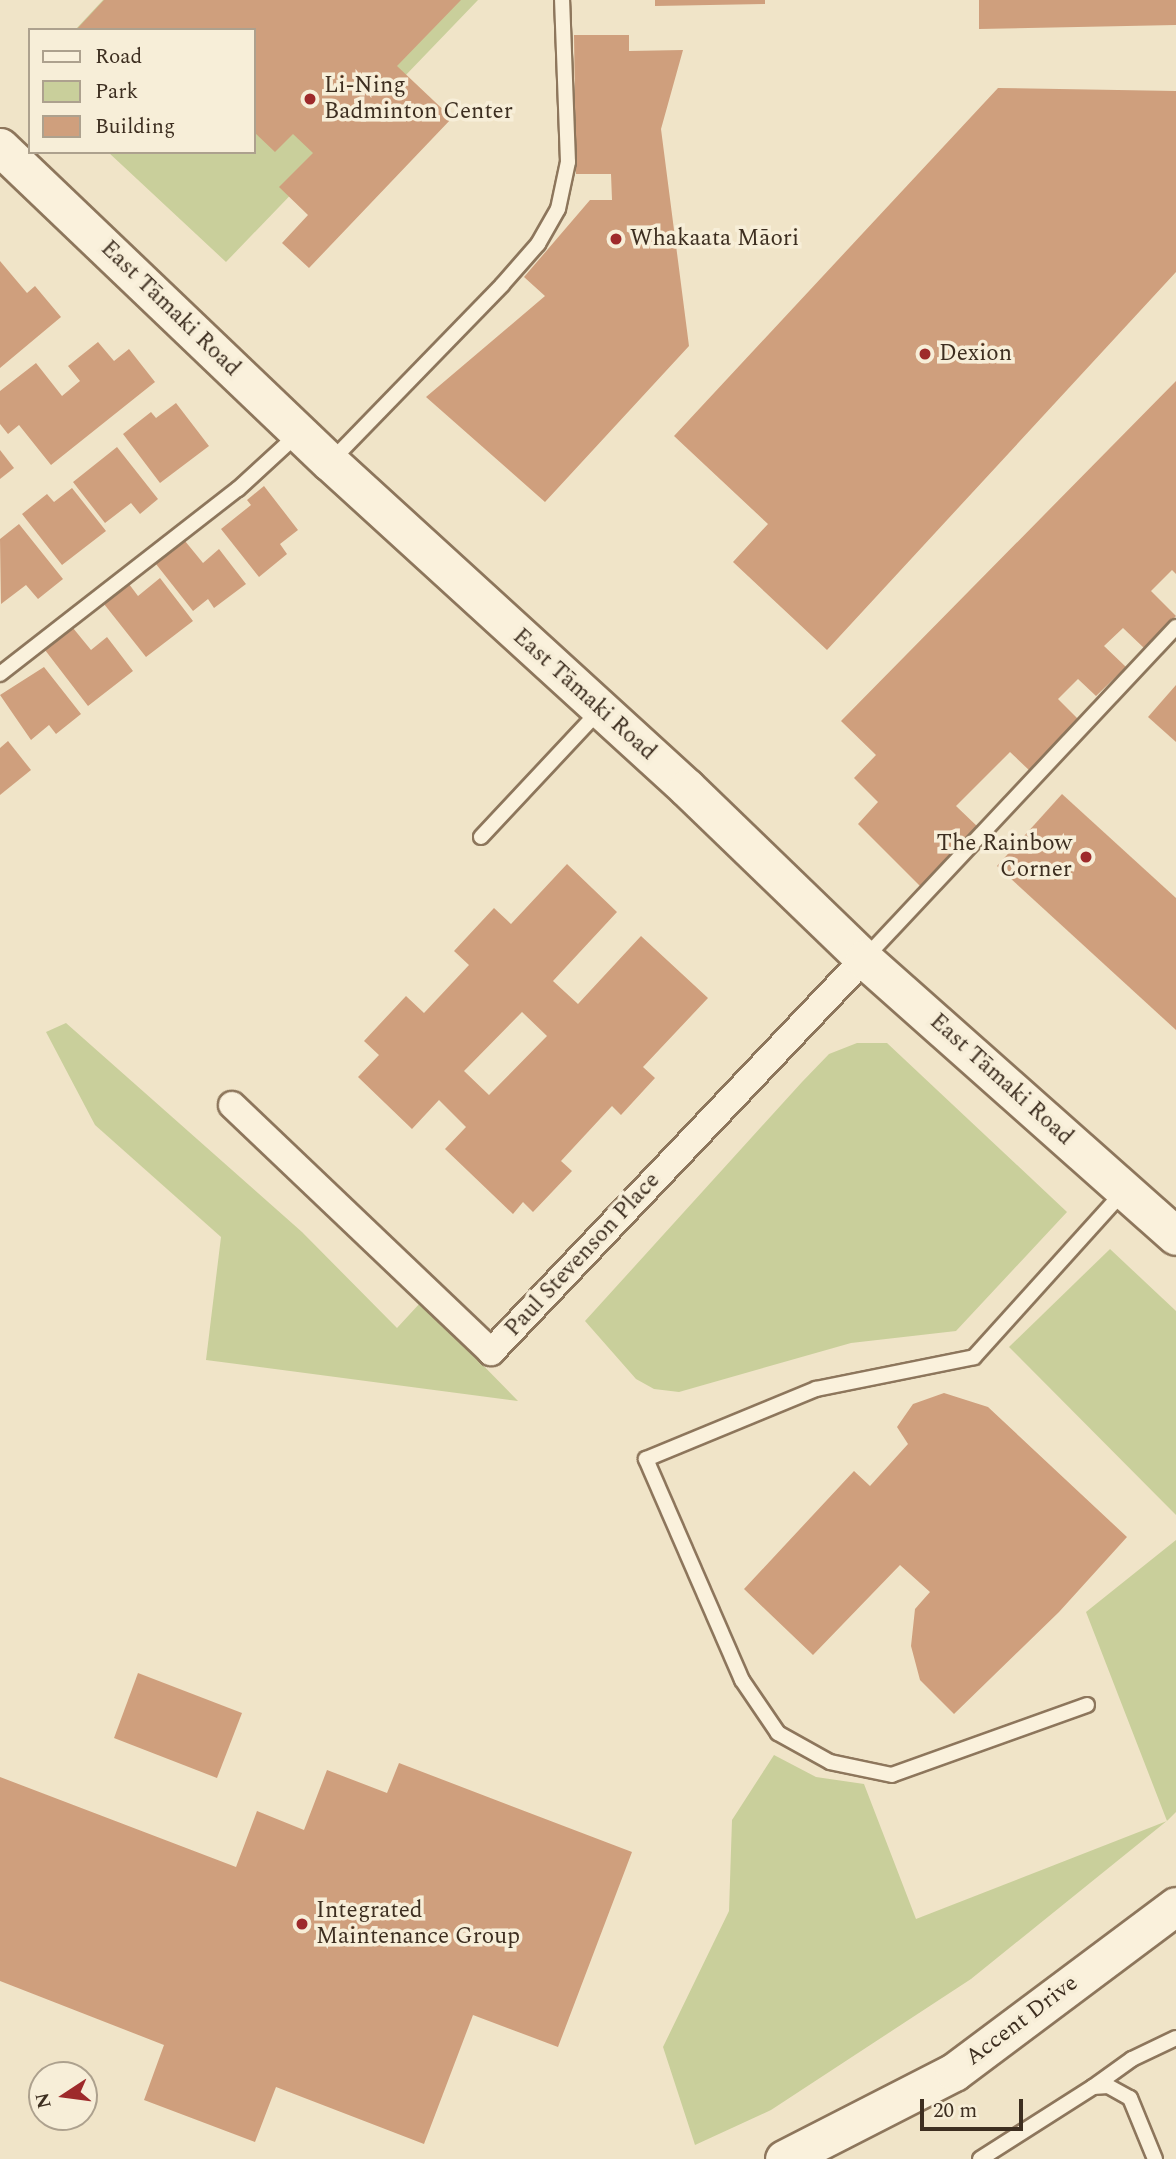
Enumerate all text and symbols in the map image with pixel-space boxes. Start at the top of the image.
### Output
legend [28,28,256,154]
text: Road [95,41,142,73]
place label: Li-Ning Badminton Center [324,72,513,126]
text: Park [95,76,138,108]
marker: Li-Ning Badminton Center [302,91,318,107]
text: Building [95,111,175,143]
place label: Whakaata Māori [630,225,799,253]
marker: Whakaata Māori [608,231,624,247]
street label: East Tāmaki Road [94,235,246,383]
place label: Dexion [939,340,1012,368]
marker: Dexion [917,346,933,362]
street label: East Tāmaki Road [507,623,661,767]
place label: The Rainbow Corner [936,830,1072,884]
marker: The Rainbow Corner [1078,849,1094,865]
street label: East Tāmaki Road [924,1008,1078,1152]
street label: Paul Stevenson Place [500,1167,666,1343]
place label: Integrated Maintenance Group [316,1897,520,1951]
marker: Integrated Maintenance Group [294,1916,310,1932]
street label: Accent Drive [960,1970,1084,2072]
north arrow [28,2061,98,2131]
scale bar [924,2086,1027,2130]
text: N [28,2090,60,2111]
text: 20 m [933,2095,977,2127]

